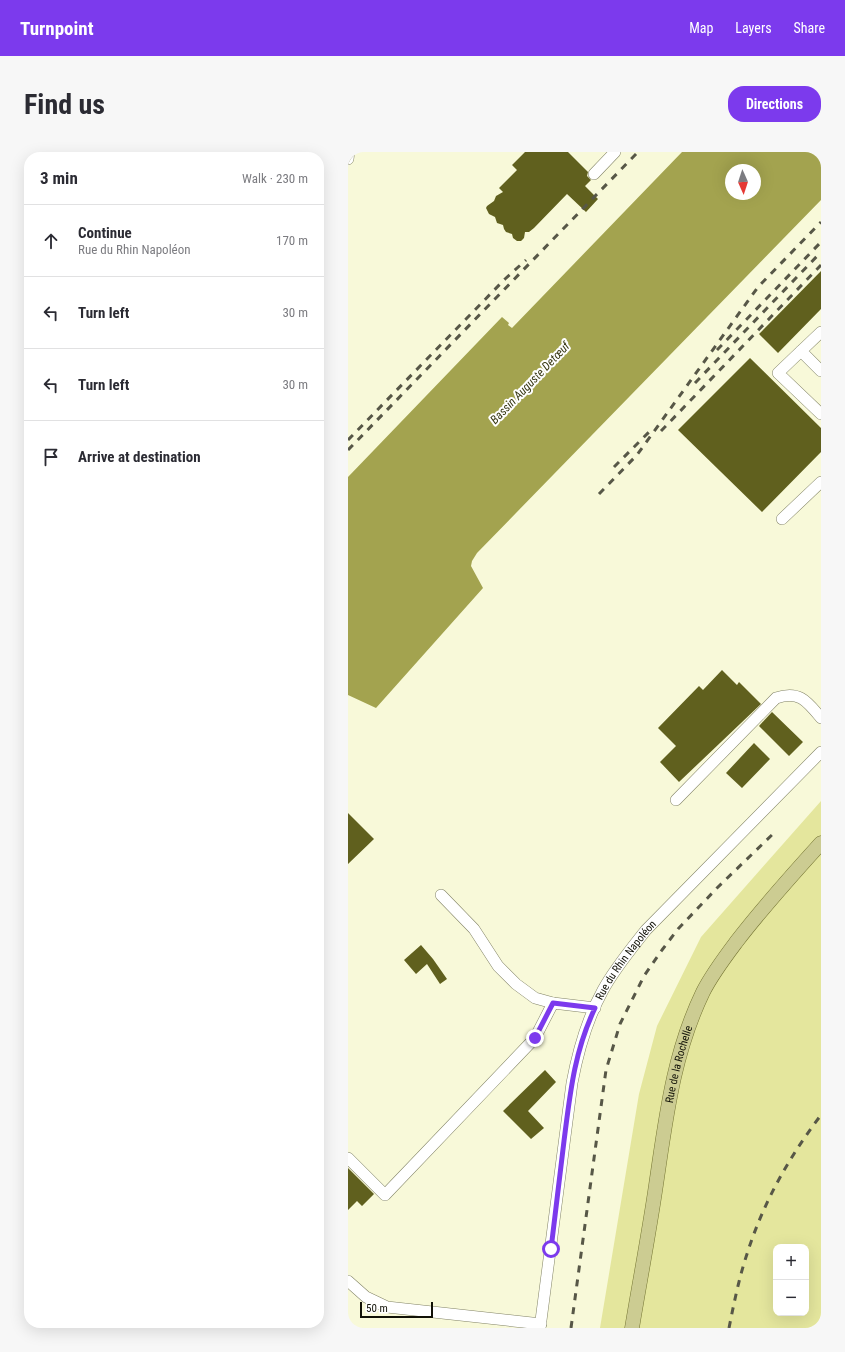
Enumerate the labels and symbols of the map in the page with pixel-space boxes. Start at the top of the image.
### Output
north arrow [725,164,761,200]
water label: Bassin Auguste Detœuf [487,338,573,427]
street label: Rue du Rhin Napoléon [593,918,659,1002]
street label: Rue de la Rochelle [663,1024,695,1104]
route end [526,1029,544,1047]
route start [542,1240,560,1258]
scale bar [360,1300,433,1319]

